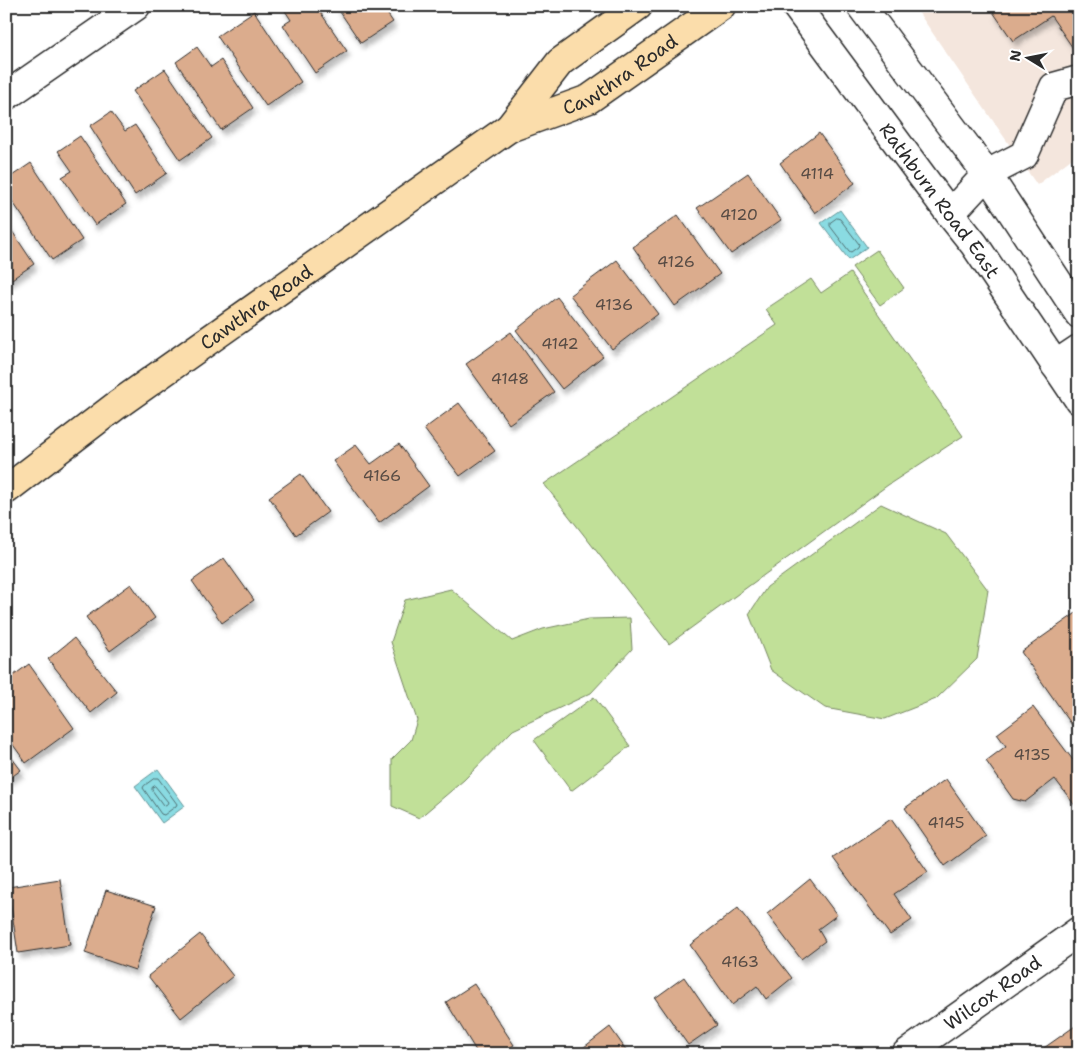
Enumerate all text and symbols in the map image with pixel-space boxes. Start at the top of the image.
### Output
street label: Cawthra Road [559,29,682,121]
north arrow [1002,32,1052,82]
text: N [1005,49,1025,63]
street label: Rathburn Road East [874,118,1005,283]
house number: 4114 [800,163,834,184]
house number: 4120 [720,204,758,225]
house number: 4126 [657,251,695,272]
street label: Cawthra Road [195,259,318,356]
house number: 4136 [595,294,633,315]
house number: 4142 [541,333,579,354]
house number: 4148 [491,368,529,389]
house number: 4166 [363,465,401,486]
house number: 4135 [1014,744,1050,765]
house number: 4145 [928,812,964,833]
street label: Wilcox Road [939,950,1046,1036]
house number: 4163 [721,951,759,972]

